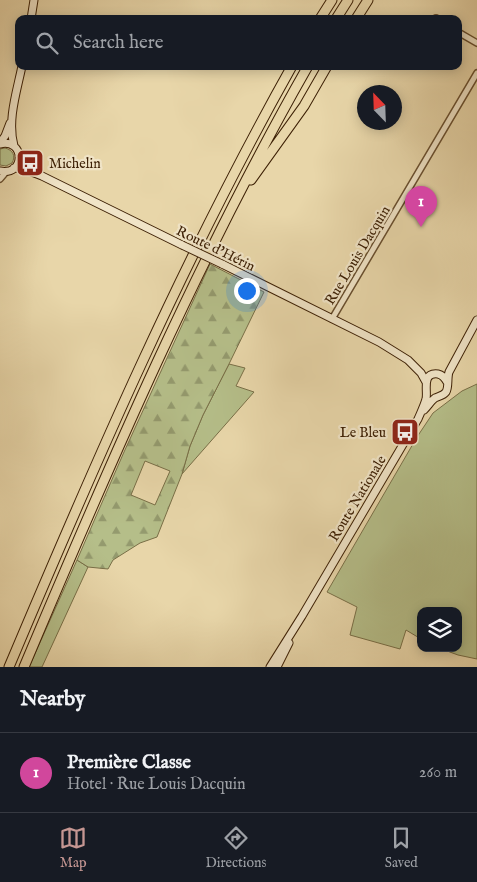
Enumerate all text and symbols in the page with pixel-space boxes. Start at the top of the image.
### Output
search box [15,15,462,70]
icon: search [33,29,61,57]
text: Search here [73,31,164,55]
north arrow [357,85,402,130]
bus stop icon: Michelin [15,148,45,178]
place label: Michelin [49,155,101,173]
pin: 1 [405,186,437,227]
street label: Rue Louis Dacquin [321,202,395,308]
street label: Route d'Hérin [173,222,258,276]
your location [234,278,260,304]
bus stop icon: Le Bleu [390,417,420,447]
place label: Le Bleu [340,424,386,442]
street label: Route Nationale [325,452,391,545]
map controls [417,607,462,652]
button: layers [417,607,462,652]
text: Nearby [20,686,85,713]
text: Première Classe [67,751,191,775]
text: 1 [33,763,39,783]
text: 260 m [419,763,457,783]
text: Hotel · Rue Louis Dacquin [67,775,246,795]
tab: Map [59,824,87,872]
tab: Directions [205,824,266,872]
tab: Saved [385,824,418,872]

